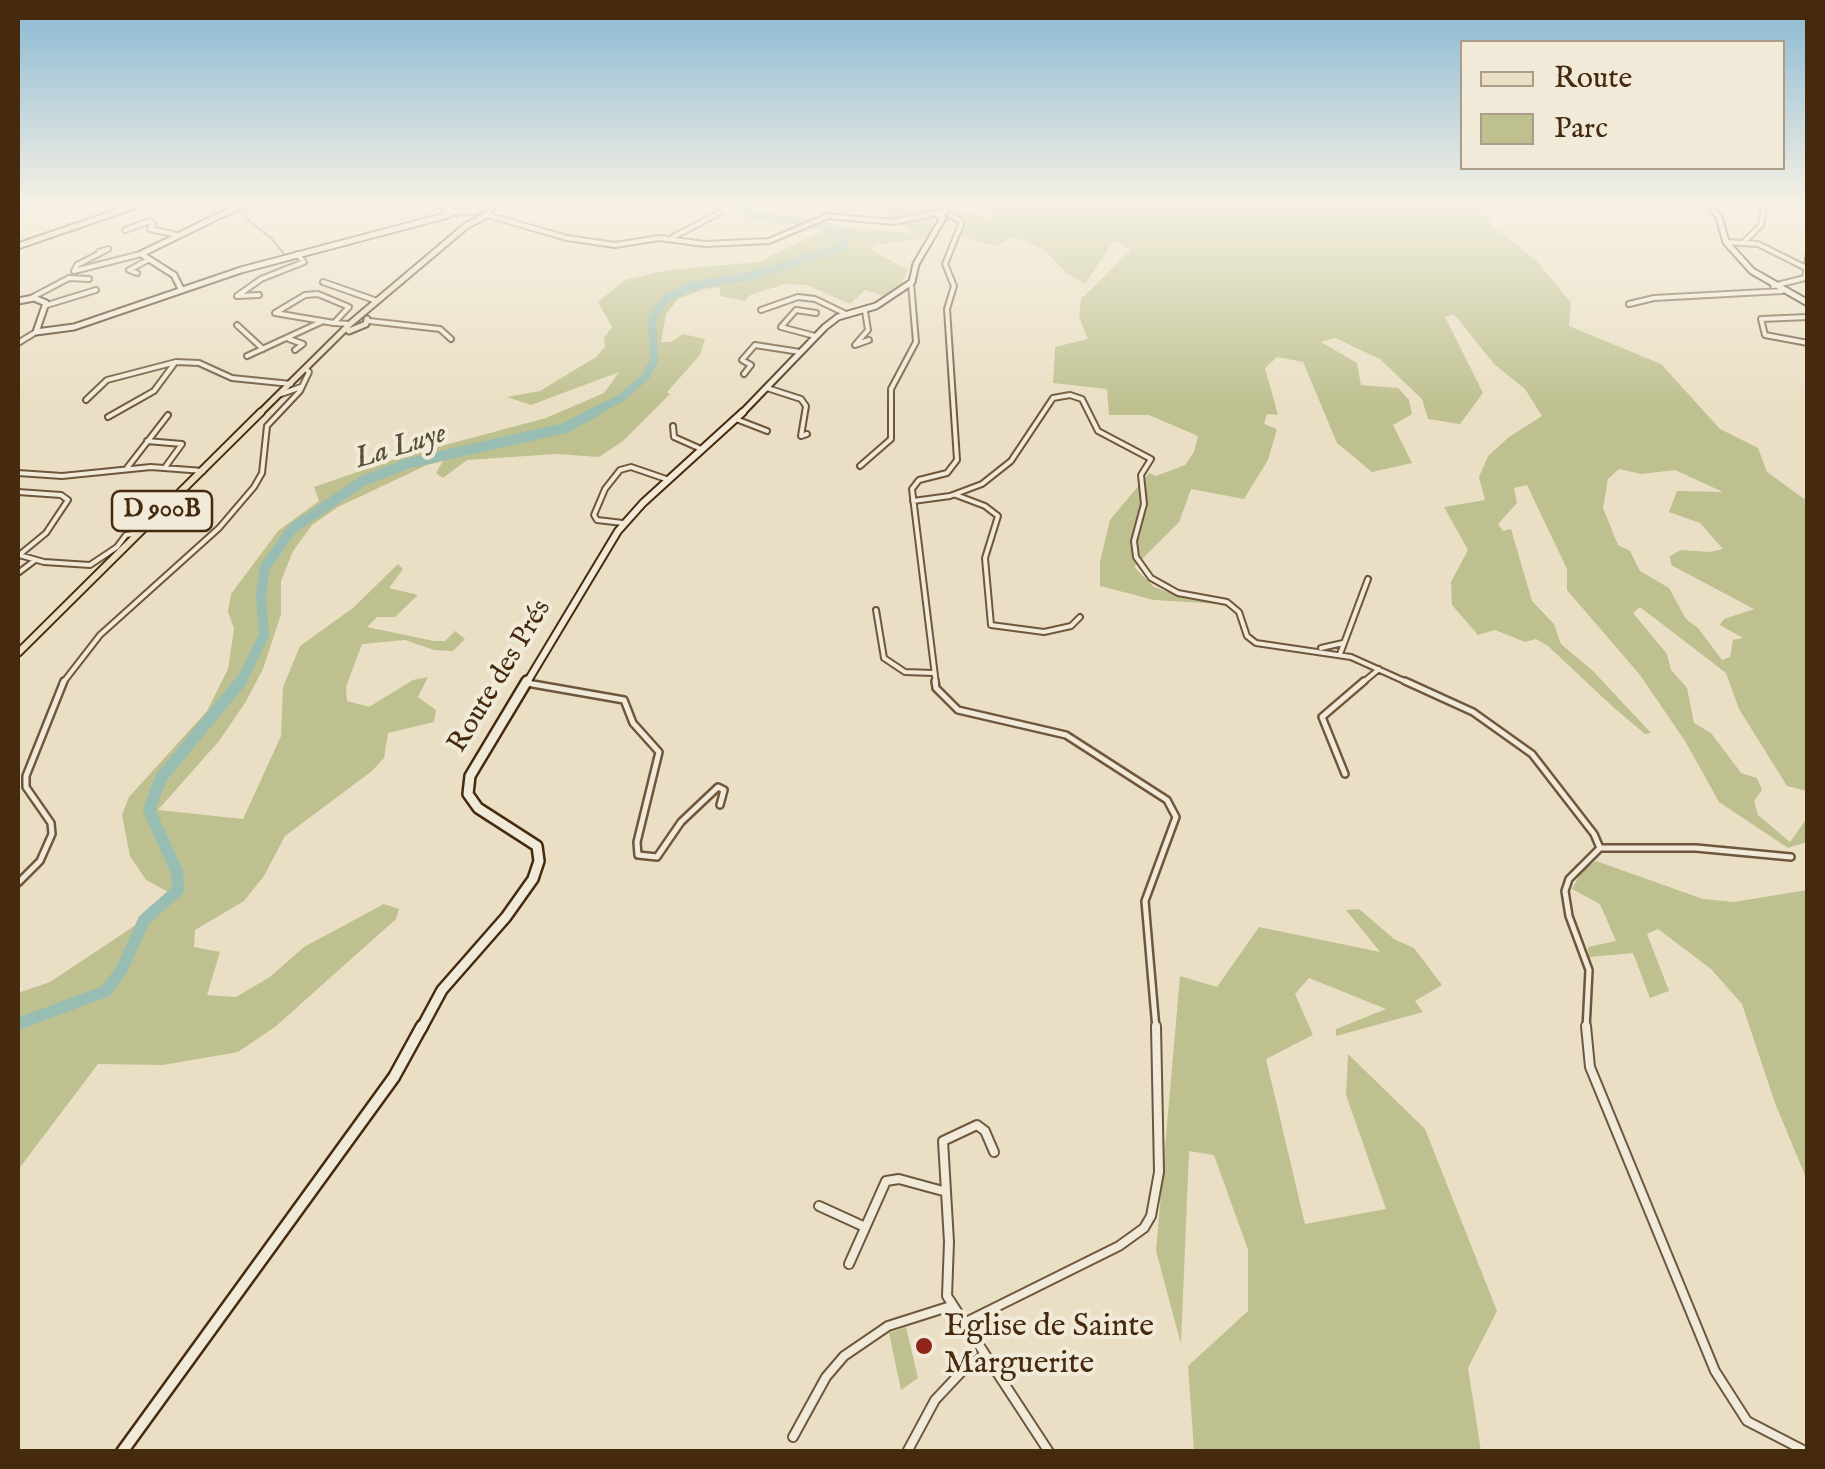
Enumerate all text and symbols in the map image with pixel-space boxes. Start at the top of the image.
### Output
legend [1460,40,1785,170]
text: Route [1554,60,1632,98]
text: Parc [1554,110,1608,148]
water label: La Luye [351,417,451,479]
road number: D 900B [112,491,212,531]
street label: Route des Prés [442,595,560,759]
place label: Eglise de Sainte Marguerite [944,1309,1154,1384]
marker: Eglise de Sainte Marguerite [913,1335,935,1357]

